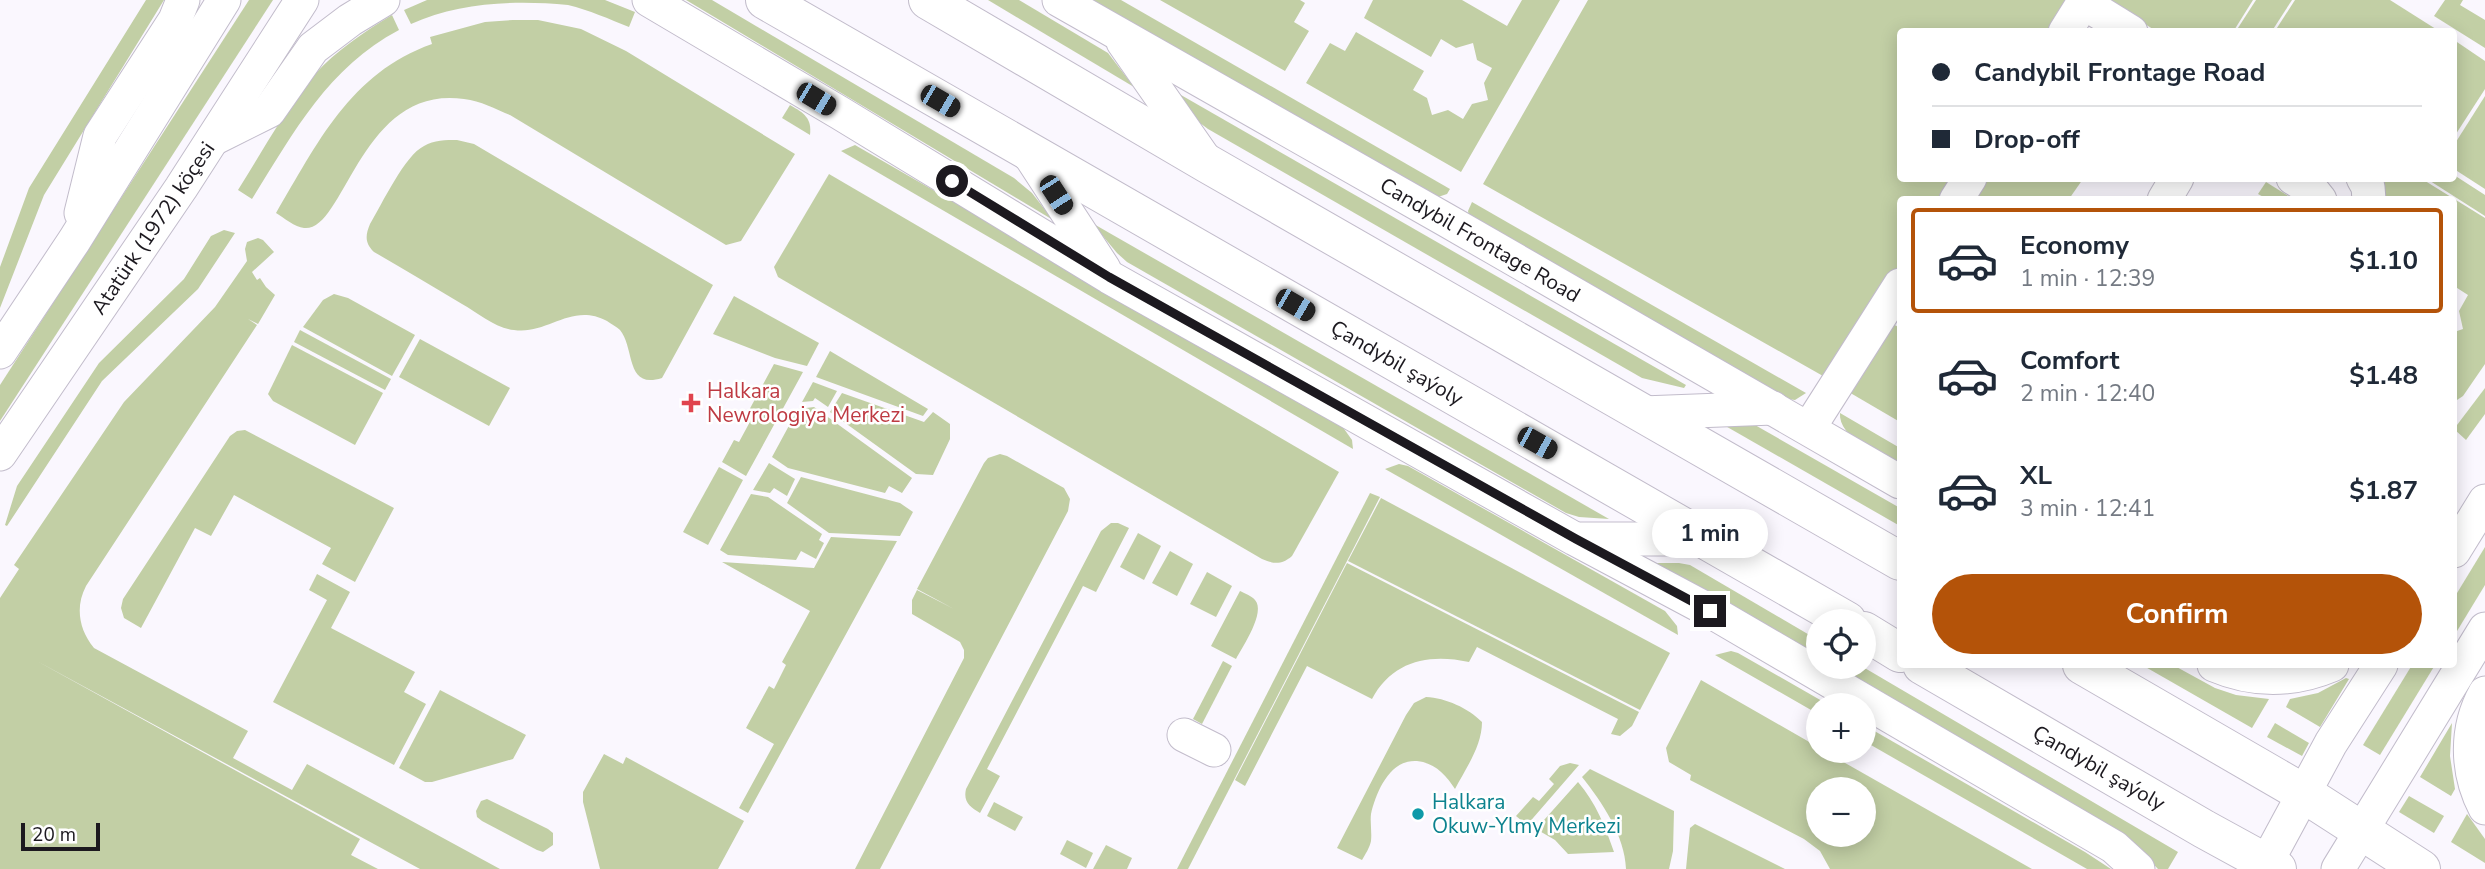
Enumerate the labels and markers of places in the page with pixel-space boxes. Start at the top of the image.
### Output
place label: Halkara Newrologiya Merkezi [707,377,905,429]
marker: Halkara Newrologiya Merkezi [681,393,701,413]
place label: Halkara Okuw-Ylmy Merkezi [1432,788,1621,840]
marker: Halkara Okuw-Ylmy Merkezi [1410,806,1426,822]

